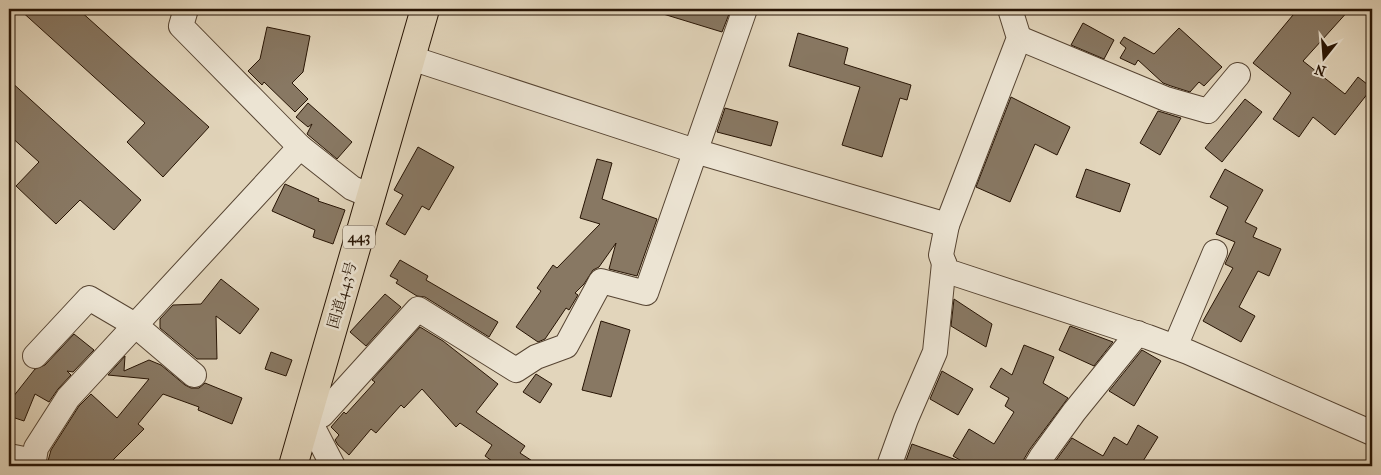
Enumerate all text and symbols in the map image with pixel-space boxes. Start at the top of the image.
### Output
north arrow [1298,32,1348,82]
text: N [1312,60,1328,80]
road number: 443 [343,226,375,248]
street label: 国道443号 [324,259,360,331]

